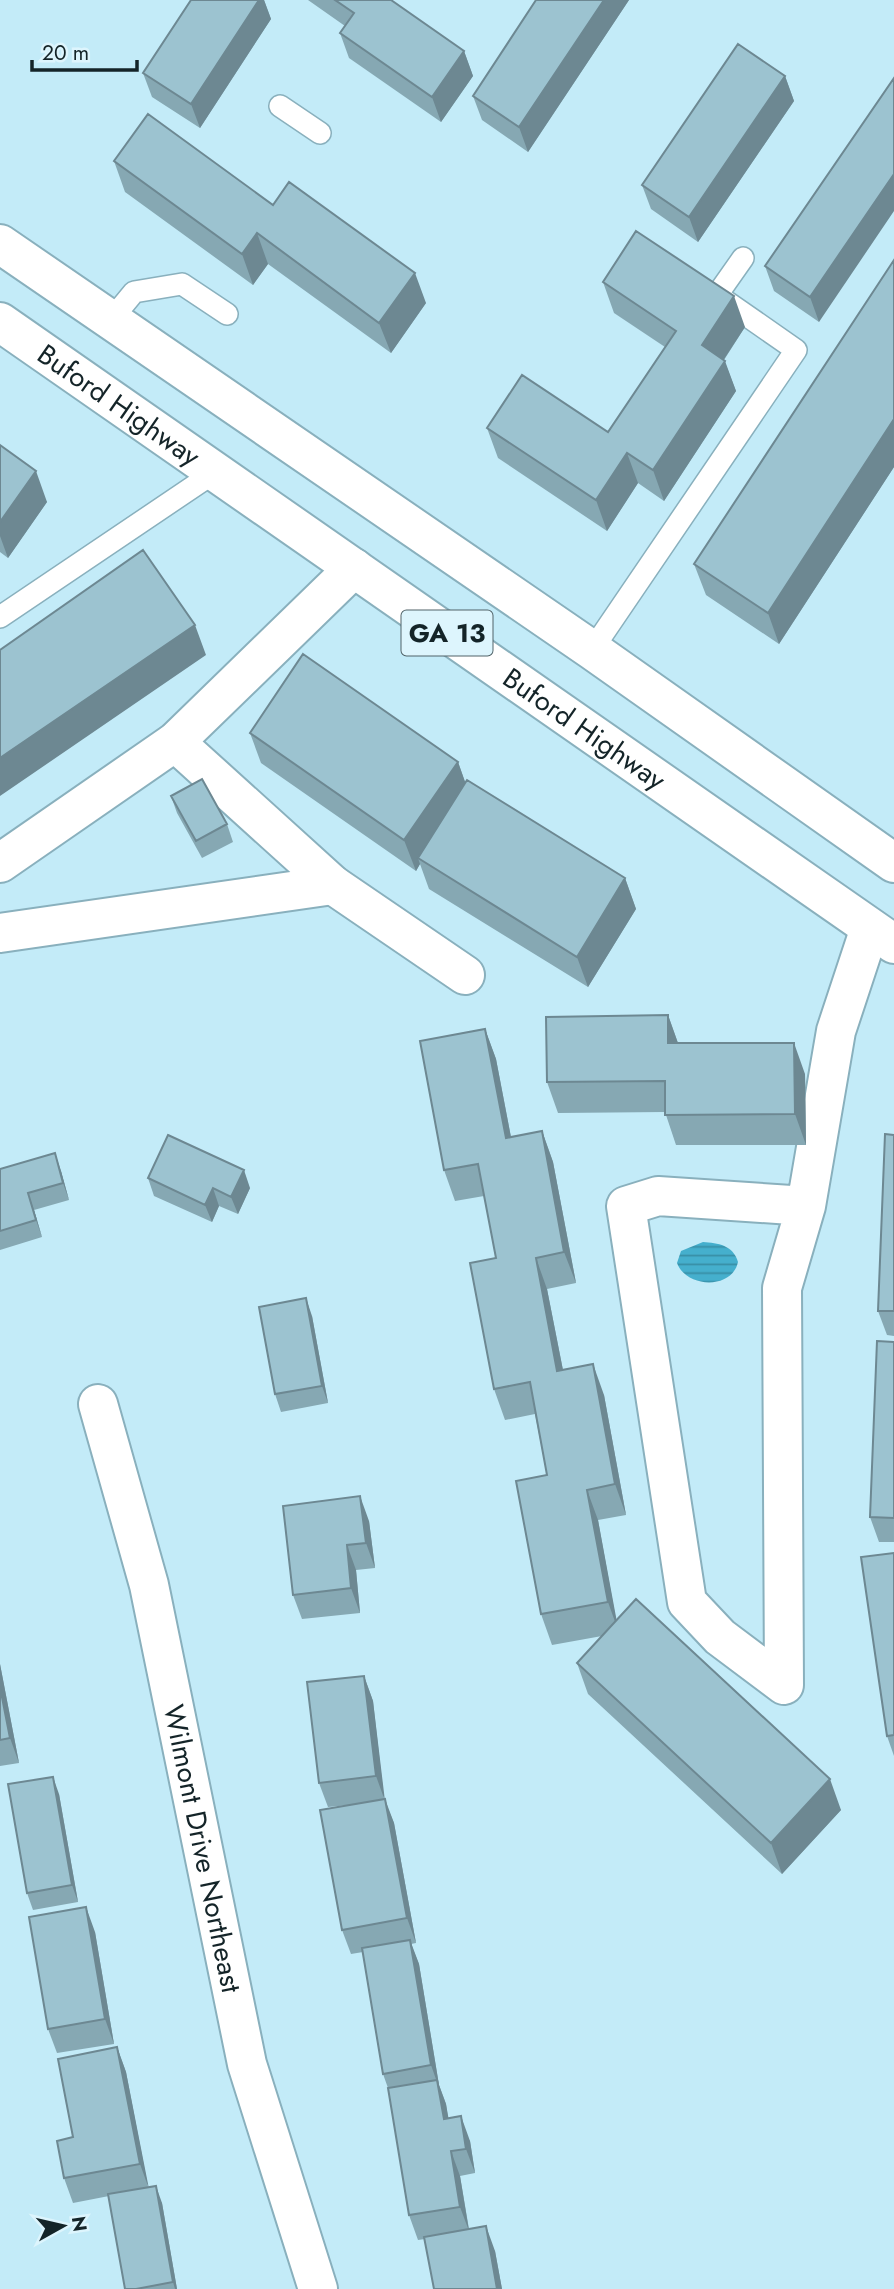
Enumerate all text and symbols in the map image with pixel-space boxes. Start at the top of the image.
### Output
scale bar [32,28,136,72]
text: 20 m [42,38,89,68]
street label: Buford Highway [29,334,209,477]
road number: GA 13 [402,610,492,656]
street label: Buford Highway [494,658,674,801]
street label: Wilmont Drive Northeast [153,1701,252,1997]
north arrow [28,2191,98,2261]
text: N [65,2214,94,2233]

